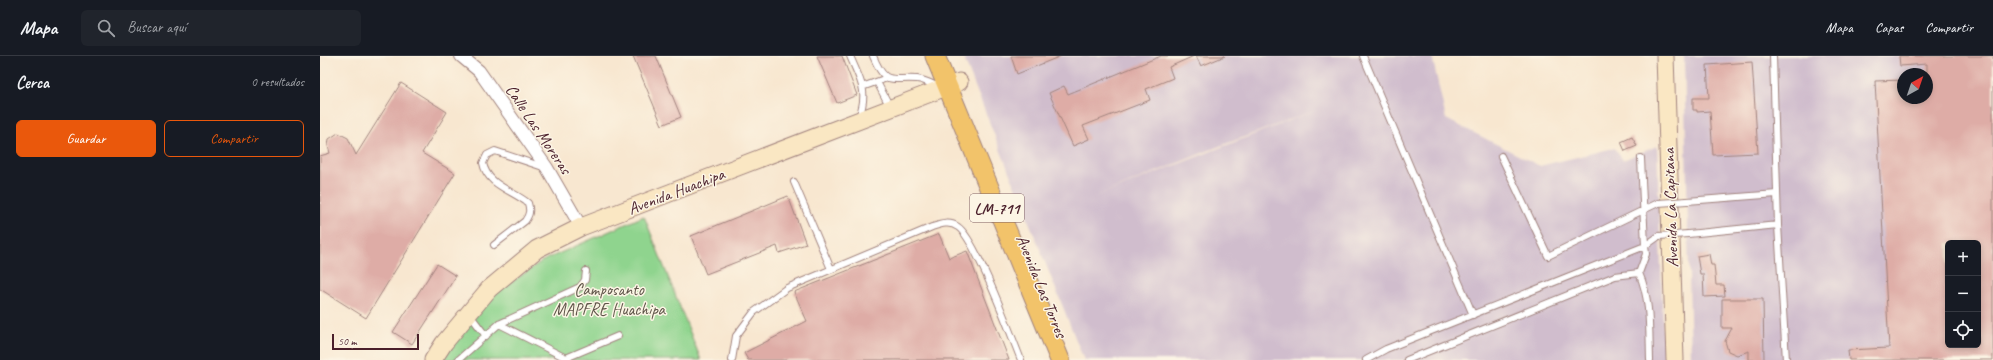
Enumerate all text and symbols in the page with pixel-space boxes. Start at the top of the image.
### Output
search box [81,10,361,46]
text: Mapa [20,16,57,40]
icon: search [95,17,117,39]
text: Buscar aquí [127,18,186,37]
text: Mapa [1826,19,1853,36]
text: Capas [1875,19,1903,36]
text: Compartir [1925,19,1973,36]
north arrow [1897,68,1933,104]
text: Cerca [16,72,49,93]
text: 0 resultados [251,74,304,90]
street label: Calle Las Moreras [501,80,578,180]
button: Guardar [16,120,156,157]
button: Compartir [164,120,304,157]
street label: Avenida La Capitana [1658,147,1683,268]
street label: Avenida Huachipa [625,163,729,219]
road number: LM-711 [970,194,1024,222]
street label: Avenida Las Torres [1011,232,1072,343]
map controls [1945,240,1981,348]
button: + [1945,240,1981,276]
button: − [1945,276,1981,312]
park label: Camposanto MAPFRE Huachipa [553,279,667,320]
button: locate [1945,312,1981,348]
scale bar [332,332,419,351]
text: 50 m [338,334,357,348]

